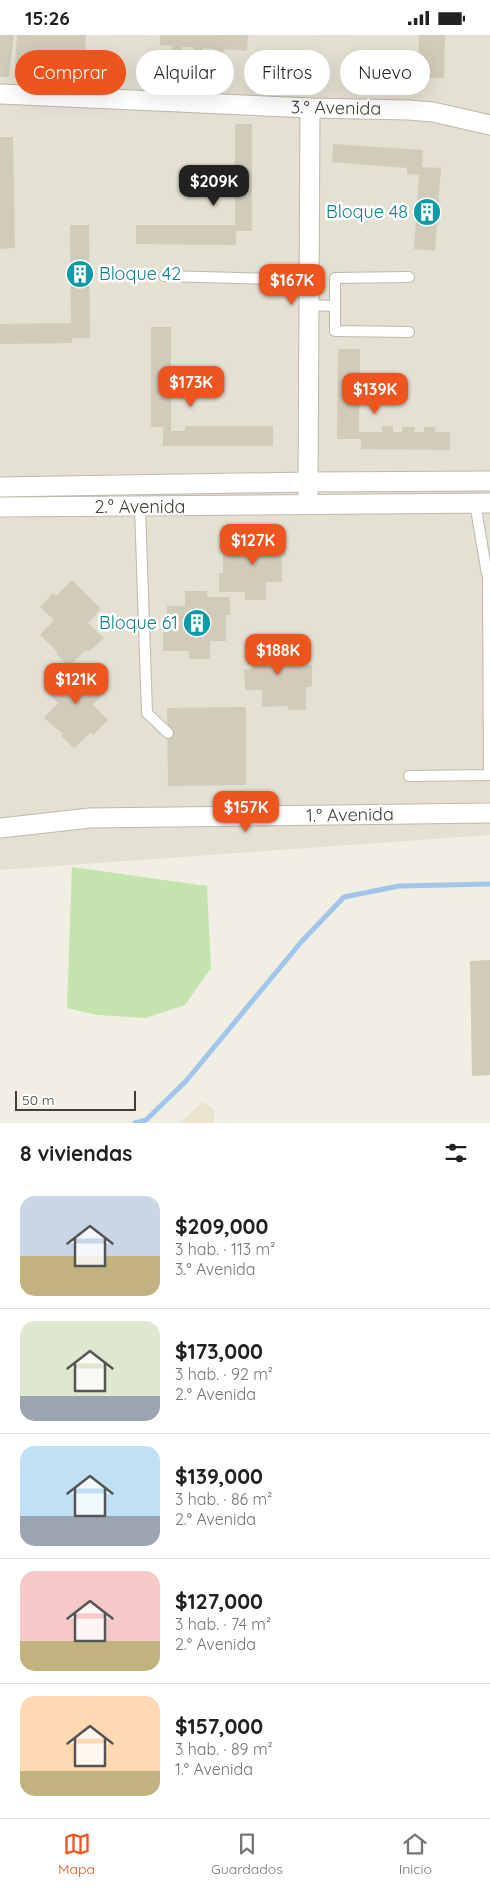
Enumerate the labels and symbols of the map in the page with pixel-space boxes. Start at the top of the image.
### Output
street label: 3.° Avenida [291,95,381,120]
pin: $209K [179,165,249,207]
building icon: Bloque 48 [412,197,442,227]
place label: Bloque 48 [326,200,408,223]
building icon: Bloque 42 [65,259,95,289]
place label: Bloque 42 [99,262,181,285]
pin: $167K [257,263,327,306]
pin: $173K [156,365,226,408]
pin: $139K [340,373,410,415]
street label: 2.° Avenida [95,495,185,518]
pin: $127K [218,523,288,566]
building icon: Bloque 61 [182,608,212,638]
place label: Bloque 61 [99,611,178,634]
pin: $188K [243,633,313,676]
pin: $121K [41,663,111,705]
pin: $157K [211,791,281,833]
street label: 1.° Avenida [306,802,394,827]
scale bar [15,1088,136,1111]

